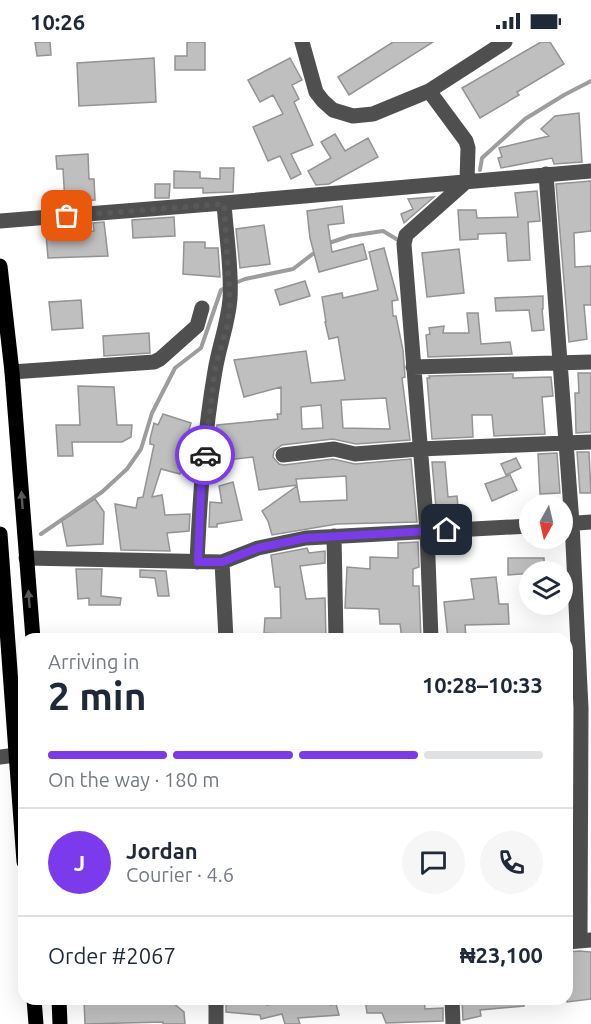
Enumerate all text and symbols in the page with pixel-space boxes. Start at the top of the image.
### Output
text: 10:26 [30,9,85,34]
pin [41,190,92,241]
icon: bag [50,199,83,232]
courier [175,425,235,485]
icon: car [189,439,222,472]
one-way arrow [17,490,26,509]
north arrow [519,495,573,549]
map controls [519,495,573,615]
pin [421,504,472,555]
icon: home [430,513,463,546]
button: layers [519,561,573,615]
one-way arrow [24,589,34,608]
text: Arriving in [48,650,139,673]
text: 10:28–10:33 [422,672,543,697]
text: 2 min [48,674,147,717]
text: On the way · 180 m [48,768,220,791]
button: chat [402,831,465,894]
button: phone [480,831,543,894]
text: Jordan [126,838,198,863]
text: J [74,850,85,875]
text: Courier · 4.6 [126,863,234,886]
text: ₦23,100 [460,942,543,967]
text: Order #2067 [48,943,176,968]

